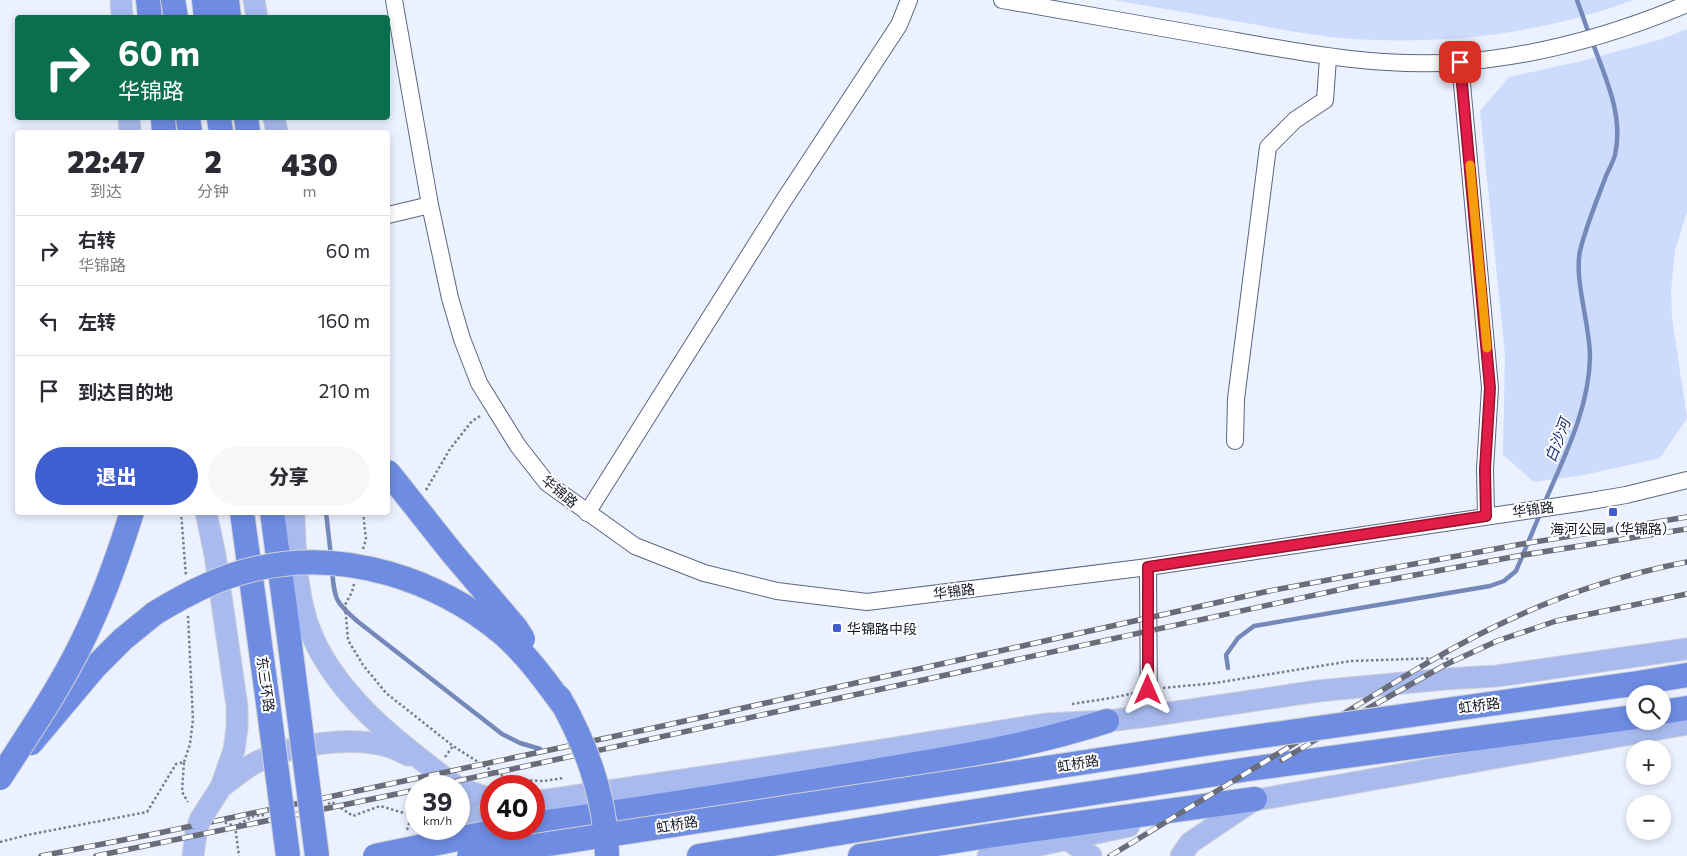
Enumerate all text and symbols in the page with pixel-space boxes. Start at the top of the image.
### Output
text: 60 m [118,30,200,73]
icon: right [35,35,100,100]
pin [1439,41,1481,83]
icon: arrive [1446,48,1474,76]
text: 华锦路 [118,77,184,104]
text: 22:47 [67,142,145,179]
text: 2 [205,142,222,179]
text: 430 [281,145,338,182]
text: 到达 [90,181,122,200]
text: 分钟 [197,181,229,200]
text: m [303,181,317,200]
text: 右转 [78,228,116,251]
icon: right [35,237,63,265]
text: 60 m [326,239,370,262]
text: 华锦路 [78,255,126,274]
icon: left [35,307,63,335]
text: 160 m [318,309,370,332]
text: 左转 [78,310,116,333]
icon: arrive [35,377,63,405]
text: 210 m [319,379,370,402]
text: 到达目的地 [78,380,173,403]
water label: 白沙河 [1541,413,1575,464]
button: 退出 [35,447,198,505]
button: 分享 [208,447,370,505]
street label: 华锦路 [538,471,582,511]
street label: 华锦路 [1511,498,1555,520]
marker: 海河公园（华锦路） [1607,506,1619,518]
place label: 海河公园（华锦路） [1550,520,1676,537]
street label: 华锦路 [932,580,976,602]
place label: 华锦路中段 [847,620,917,637]
marker: 华锦路中段 [831,622,843,634]
street label: 东三环路 [254,655,278,713]
position arrow [1121,663,1173,715]
map controls [1626,685,1671,840]
button: search [1626,685,1671,730]
street label: 虹桥路 [1457,694,1501,716]
button: + [1626,740,1671,785]
street label: 虹桥路 [1056,751,1100,775]
speed limit sign: 40 [480,775,545,840]
text: 39 [423,786,453,816]
button: − [1626,795,1671,840]
street label: 虹桥路 [655,812,699,836]
text: km/h [423,813,452,827]

